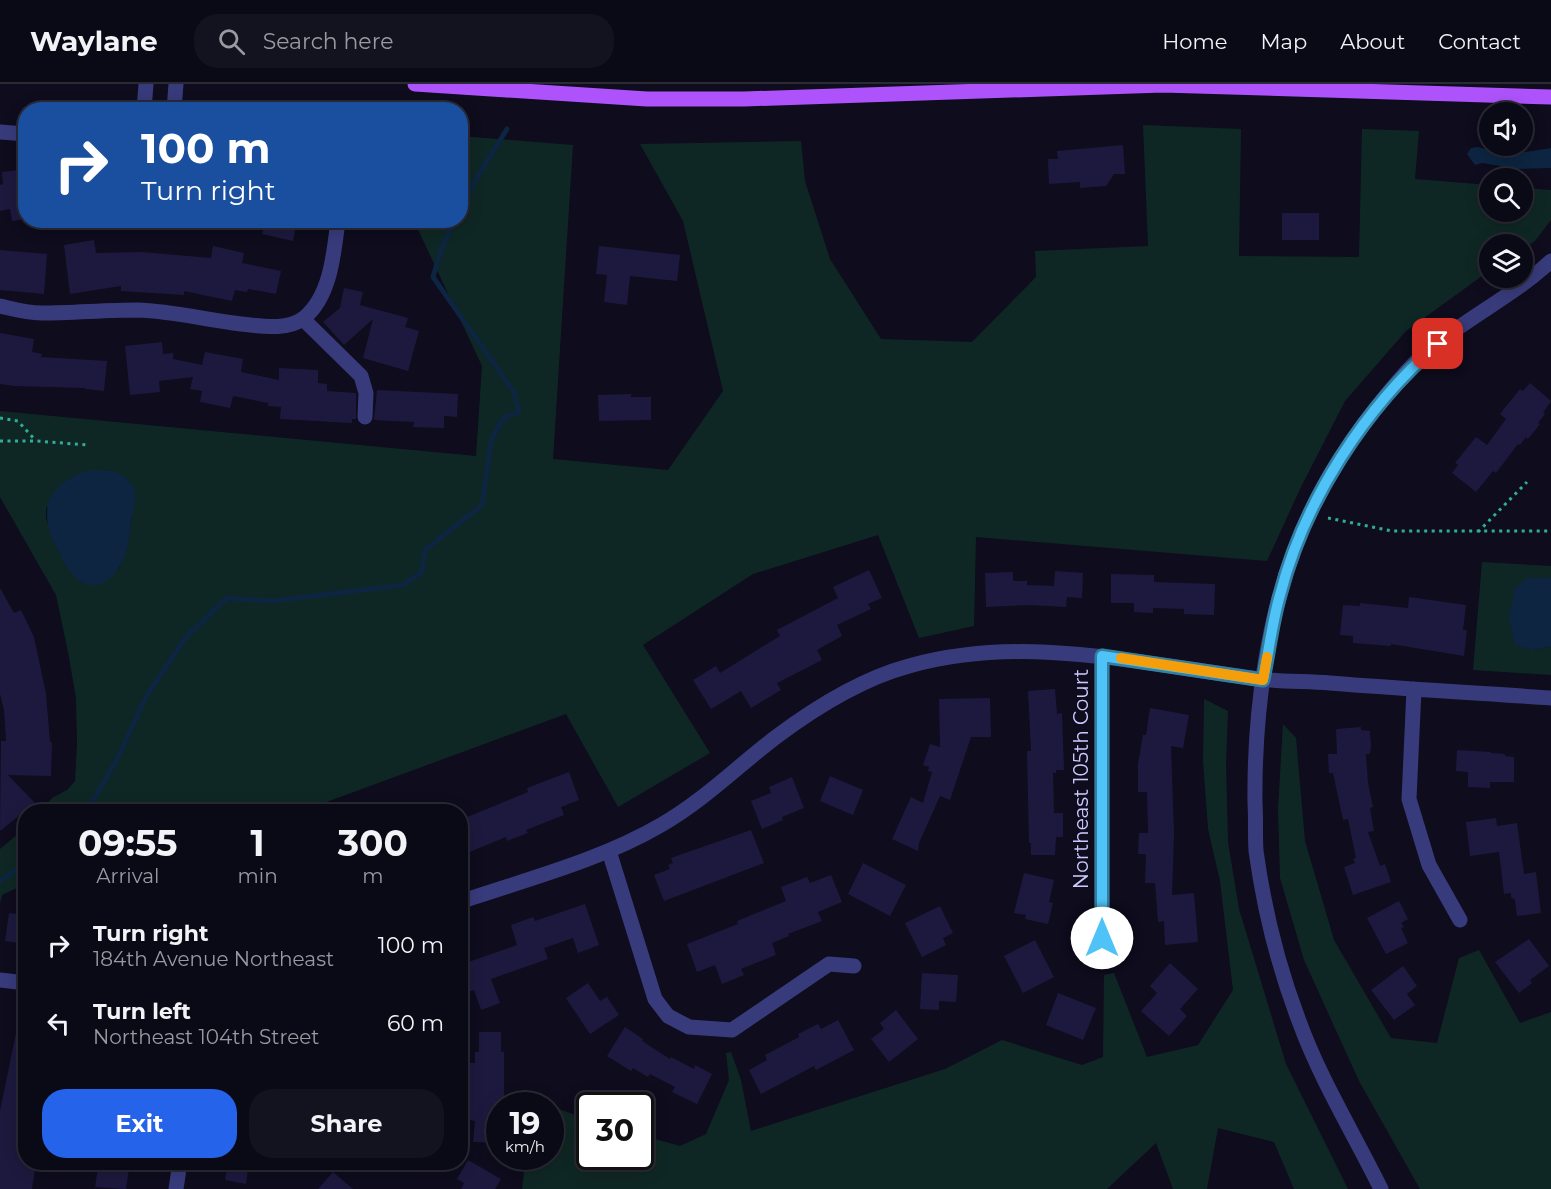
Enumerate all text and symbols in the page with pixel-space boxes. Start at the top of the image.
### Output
search box [194,14,614,68]
text: Waylane [30,24,158,58]
icon: search [215,25,248,58]
text: Search here [263,28,393,55]
text: Home [1162,29,1227,54]
text: Map [1260,29,1307,54]
text: About [1340,29,1405,54]
text: Contact [1438,29,1521,54]
map controls [1479,102,1533,288]
button: sound [1479,102,1533,156]
text: 100 m [141,122,270,174]
icon: right [42,126,120,204]
button: search [1479,168,1533,222]
text: Turn right [141,174,276,207]
button: layers [1479,234,1533,288]
pin [1412,318,1463,369]
icon: arrive [1421,327,1454,360]
street label: Northeast 105th Court [1069,669,1093,889]
text: 09:55 [78,821,178,865]
text: 1 [251,821,265,865]
text: 300 [338,821,408,865]
text: Arrival [96,864,159,888]
text: min [238,864,278,888]
text: m [362,864,383,888]
position arrow [1070,906,1134,970]
text: Turn right [93,920,208,947]
icon: right [42,929,75,962]
text: 100 m [378,932,444,959]
text: 184th Avenue Northeast [93,947,334,971]
text: Turn left [93,998,191,1025]
icon: left [42,1007,75,1040]
text: 60 m [387,1010,444,1037]
text: Northeast 104th Street [93,1025,320,1049]
button: Exit [42,1089,237,1158]
button: Share [249,1089,444,1158]
speed limit sign: 30 [576,1092,654,1170]
text: 19 [510,1105,540,1142]
text: km/h [505,1137,545,1156]

